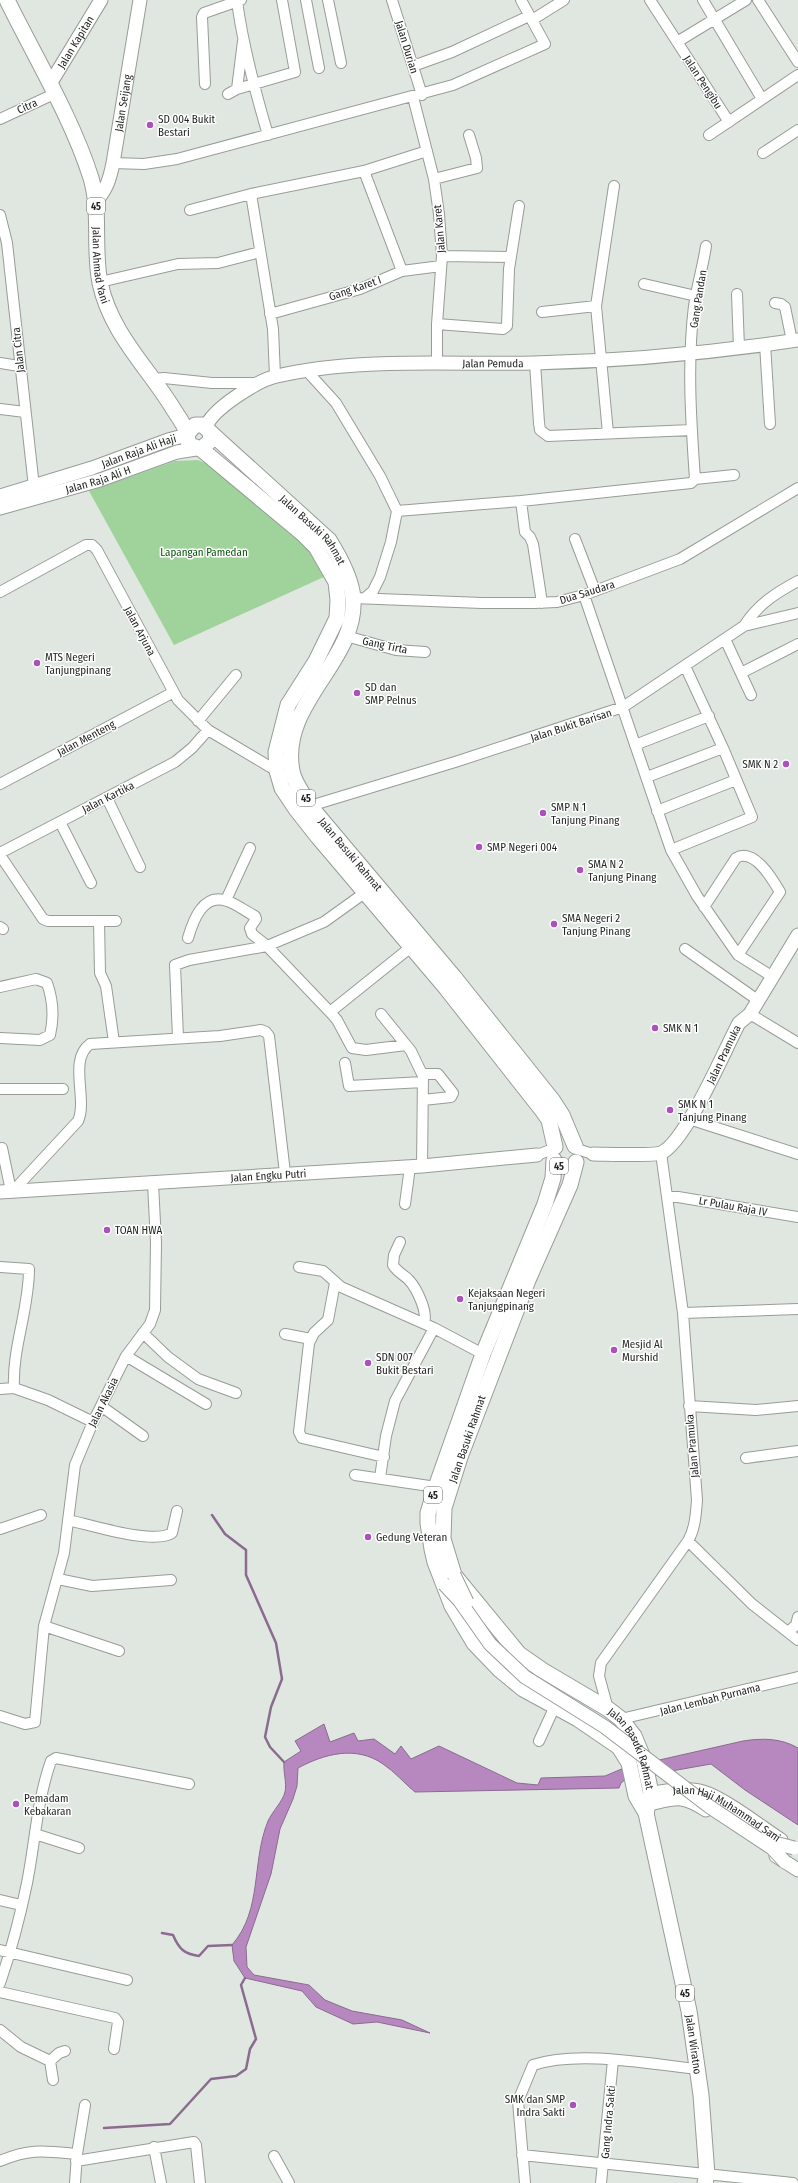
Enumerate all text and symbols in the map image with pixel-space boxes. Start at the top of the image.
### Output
street label: Jalan Kapitan [55,14,97,71]
street label: Jalan Durian [392,19,421,75]
street label: Jalan Pengibu [680,53,725,111]
street label: Jalan Seijang [112,73,135,133]
street label: Citra [15,96,39,117]
place label: SD 004 Bukit Bestari [158,113,215,139]
marker: SD 004 Bukit Bestari [145,120,155,130]
road number: 45 [87,198,105,214]
street label: Jalan Karet [431,204,448,254]
street label: Jalan Ahmad Yani [90,227,112,306]
street label: Gang Pandan [687,269,710,329]
street label: Gang Karet I [327,273,383,303]
street label: Jalan Citra [10,327,27,373]
street label: Jalan Pemuda [462,357,524,370]
street label: Jalan Raja Ali Haji [100,432,178,471]
street label: Jalan Raja Ali H [64,463,132,496]
street label: Jalan Basuki Rahmat [277,492,348,567]
park label: Lapangan Pamedan [160,546,248,559]
street label: Dua Saudara [558,578,616,607]
street label: Jalan Arjuna [121,604,158,658]
street label: Gang Tirta [361,634,409,657]
place label: MTS Negeri Tanjungpinang [45,651,112,677]
marker: MTS Negeri Tanjungpinang [32,658,42,668]
place label: SD dan SMP Pelnus [365,681,417,707]
marker: SD dan SMP Pelnus [352,688,362,698]
street label: Jalan Bukit Barisan [529,706,613,745]
street label: Jalan Menteng [55,717,118,759]
place label: SMK N 2 [742,758,778,771]
marker: SMK N 2 [781,759,791,769]
street label: Jalan Kartika [80,779,136,816]
road number: 45 [297,790,315,806]
place label: SMP N 1 Tanjung Pinang [551,801,620,827]
marker: SMP N 1 Tanjung Pinang [538,808,548,818]
street label: Jalan Basuki Rahmat [316,815,385,894]
place label: SMP Negeri 004 [487,841,558,854]
marker: SMP Negeri 004 [474,842,484,852]
place label: SMA N 2 Tanjung Pinang [588,858,657,884]
marker: SMA N 2 Tanjung Pinang [575,865,585,875]
place label: SMA Negeri 2 Tanjung Pinang [562,912,631,938]
marker: SMA Negeri 2 Tanjung Pinang [549,919,559,929]
place label: SMK N 1 [663,1022,698,1035]
marker: SMK N 1 [650,1023,660,1033]
street label: Jalan Pramuka [704,1023,744,1086]
place label: SMK N 1 Tanjung Pinang [678,1098,747,1124]
marker: SMK N 1 Tanjung Pinang [665,1105,675,1115]
road number: 45 [550,1158,568,1174]
street label: Jalan Engku Putri [230,1167,307,1185]
street label: Lr Pulau Raja IV [698,1194,769,1219]
place label: TOAN HWA [115,1224,162,1237]
marker: TOAN HWA [102,1225,112,1235]
place label: Kejaksaan Negeri Tanjungpinang [468,1287,545,1313]
marker: Kejaksaan Negeri Tanjungpinang [455,1294,465,1304]
place label: Mesjid Al Murshid [622,1338,663,1364]
marker: Mesjid Al Murshid [609,1345,619,1355]
place label: SDN 007 Bukit Bestari [376,1351,434,1377]
marker: SDN 007 Bukit Bestari [363,1358,373,1368]
street label: Jalan Akasia [86,1375,121,1429]
street label: Jalan Basuki Rahmat [446,1393,489,1485]
street label: Jalan Pramuka [683,1414,702,1478]
road number: 45 [424,1487,442,1503]
place label: Gedung Veteran [376,1531,447,1544]
marker: Gedung Veteran [363,1532,373,1542]
street label: Jalan Lembah Purnama [659,1681,762,1718]
street label: Jalan Basuki Rahmat [605,1705,656,1791]
street label: Jalan Haji Muhammad Sani [672,1784,783,1845]
place label: Pemadam Kebakaran [24,1792,71,1818]
marker: Pemadam Kebakaran [11,1799,21,1809]
road number: 45 [676,1985,694,2001]
street label: Jalan Wiratno [683,2014,704,2075]
street label: Gang Indra Sakti [599,2085,618,2159]
place label: SMK dan SMP Indra Sakti [505,2093,565,2119]
marker: SMK dan SMP Indra Sakti [568,2100,578,2110]

